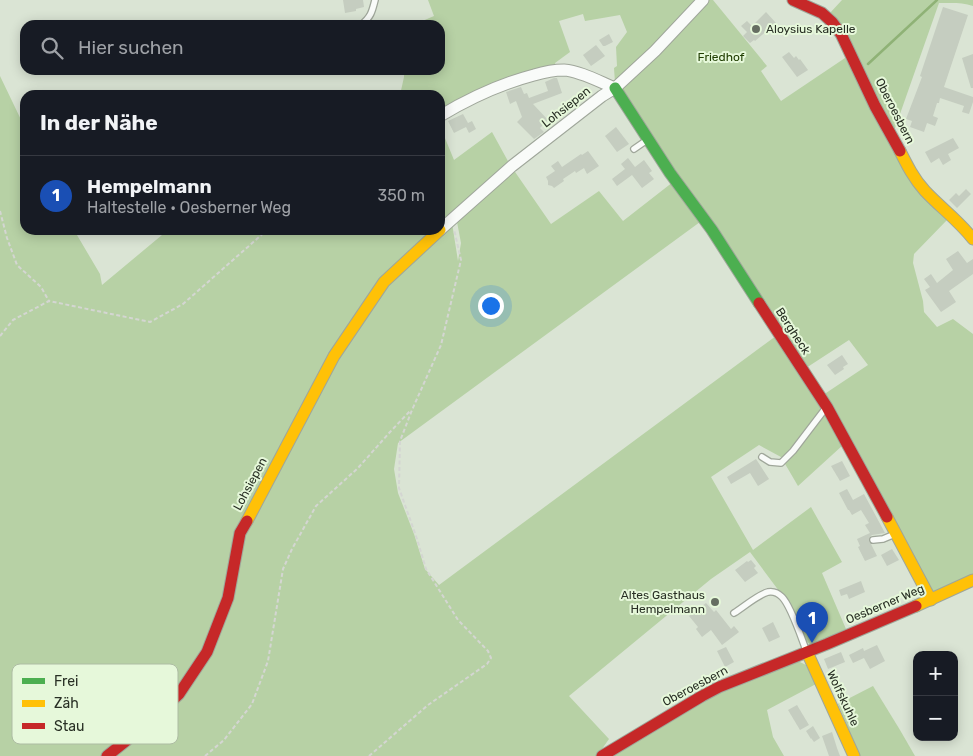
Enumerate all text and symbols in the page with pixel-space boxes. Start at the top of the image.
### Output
search box [20,20,445,75]
place label: Aloysius Kapelle [766,22,856,36]
marker: Aloysius Kapelle [750,23,762,35]
icon: search [38,34,66,62]
text: Hier suchen [78,36,184,59]
park label: Friedhof [698,50,745,64]
street label: Oberoesbern [872,76,918,146]
street label: Lohsiepen [539,84,593,130]
text: In der Nähe [40,110,158,135]
text: Hempelmann [87,175,212,198]
text: 1 [52,186,60,205]
text: 350 m [378,186,425,205]
text: Haltestelle · Oesberner Weg [87,198,291,217]
your location [478,293,504,319]
street label: Bergheck [773,305,814,358]
street label: Lohsiepen [230,455,270,513]
street label: Oesberner Weg [844,581,926,627]
place label: Altes Gasthaus Hempelmann [621,588,705,616]
marker: Altes Gasthaus Hempelmann [709,596,721,608]
pin: 1 [796,602,828,643]
map controls [913,651,958,741]
button: + [913,651,958,696]
street label: Oberoesbern [660,663,730,709]
legend [12,664,178,744]
street label: Wolfskuhle [824,668,862,729]
text: Frei [54,673,78,690]
text: Zäh [54,695,79,712]
button: − [913,696,958,741]
text: Stau [54,718,84,735]

